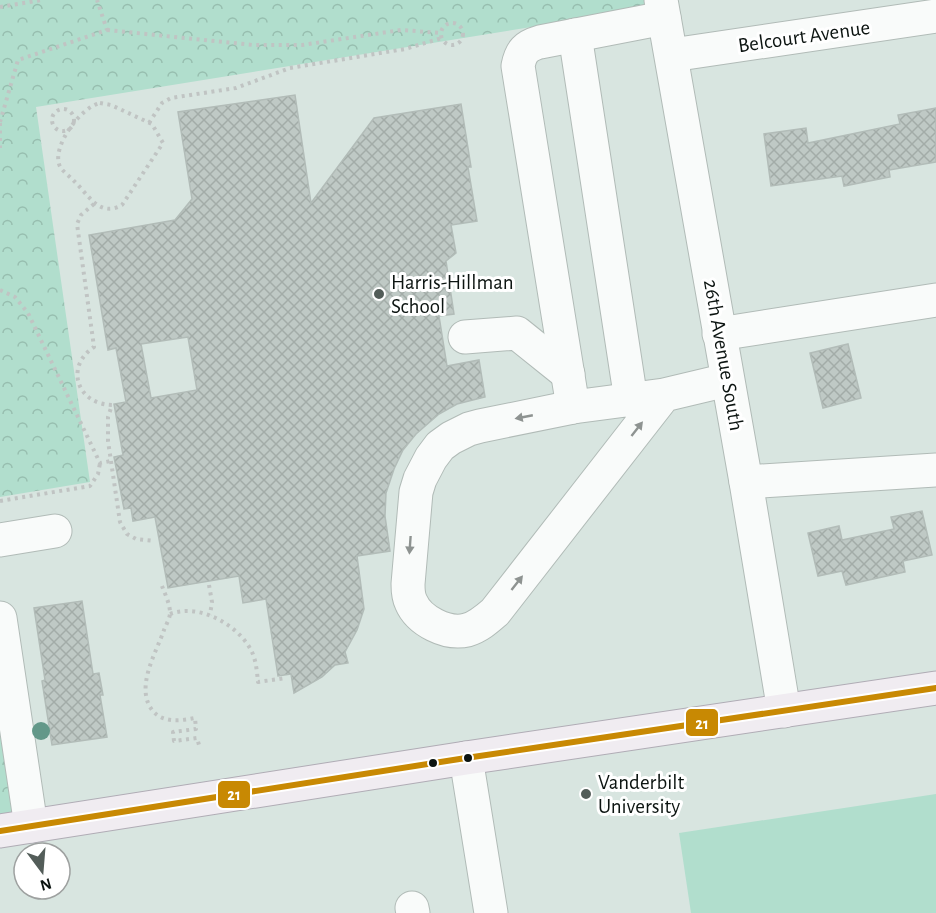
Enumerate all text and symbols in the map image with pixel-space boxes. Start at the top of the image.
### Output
street label: Belcourt Avenue [737,17,871,56]
place label: Harris-Hillman School [391,272,514,317]
street label: 26th Avenue South [700,278,747,432]
marker: Harris-Hillman School [372,287,386,301]
one-way arrow [514,413,533,422]
one-way arrow [631,421,644,437]
one-way arrow [406,535,415,554]
one-way arrow [511,575,524,591]
line badge: 21 [685,708,719,737]
text: 21 [695,716,709,732]
unlabelled marker [462,752,474,764]
unlabelled marker [427,757,439,769]
place label: Vanderbilt University [598,772,684,817]
line badge: 21 [217,780,251,809]
text: 21 [227,787,241,803]
marker: Vanderbilt University [579,787,593,801]
north arrow [12,841,72,901]
text: N [38,875,53,894]

